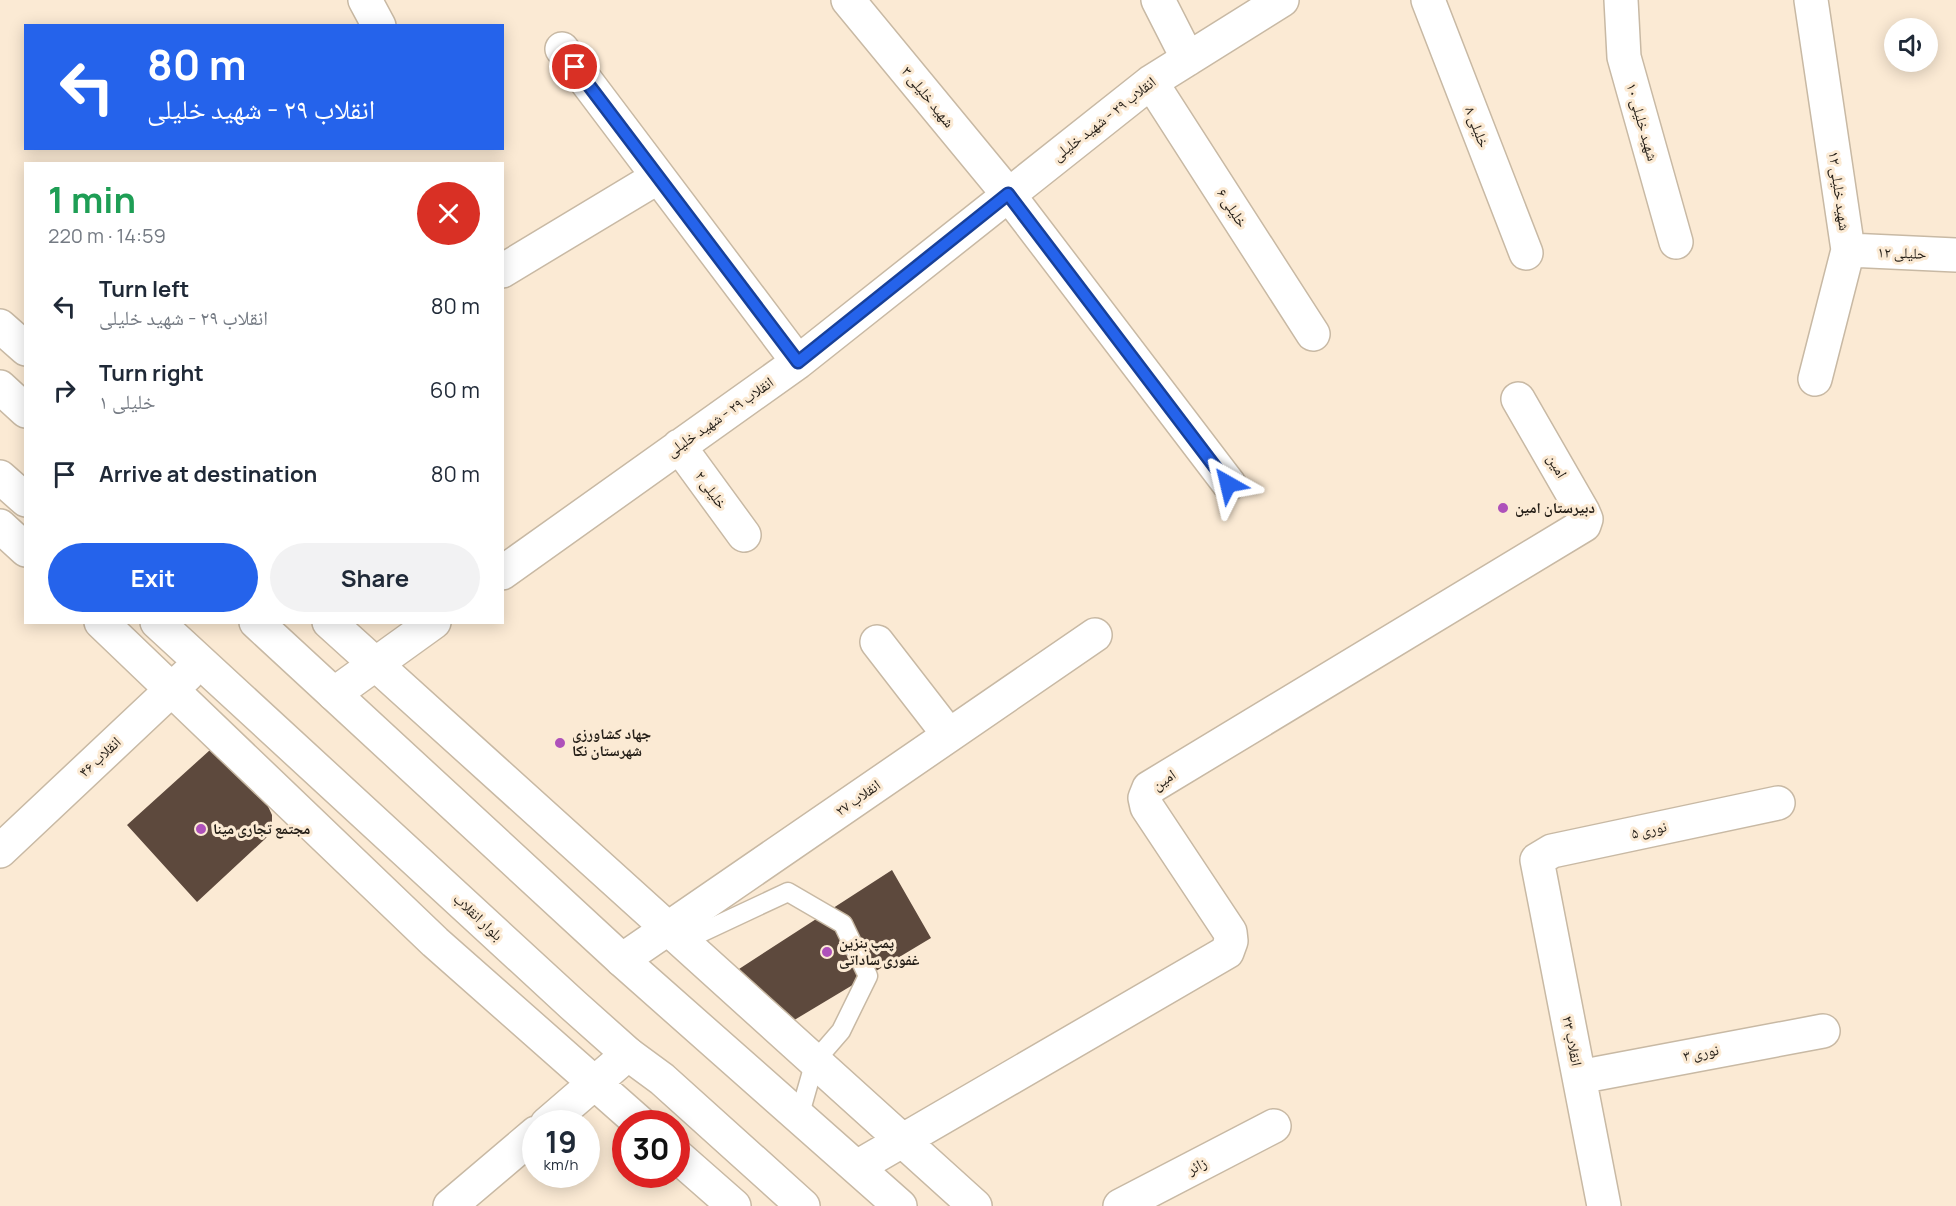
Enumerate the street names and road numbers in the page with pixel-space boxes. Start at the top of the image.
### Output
street label: شهید خلیلی ۳ [897,62,960,132]
street label: انقلاب ۲۹ - شهید خلیلی [1047,71,1160,166]
street label: شهید خلیلی ۱۰ [1621,80,1664,163]
street label: خلیلی ۸ [1460,103,1495,151]
street label: شهید خلیلی ۱۲ [1824,150,1855,232]
street label: خلیلی ۶ [1212,184,1253,232]
street label: حلیلی ۱۲ [1877,241,1927,264]
street label: انقلاب ۲۹ - شهید خلیلی [662,372,778,462]
street label: امین [1542,450,1573,482]
street label: خلیلی ۲ [690,466,733,513]
street label: انقلاب ۴۶ [74,732,125,782]
street label: امین [1148,764,1180,795]
street label: انقلاب ۲۷ [831,774,885,821]
street label: نوری ۵ [1629,816,1669,844]
street label: بلوار انقلاب [449,888,508,945]
street label: انقلاب ۲۳ [1557,1014,1588,1068]
street label: نوری ۳ [1681,1039,1721,1066]
street label: زائر [1182,1152,1210,1180]

